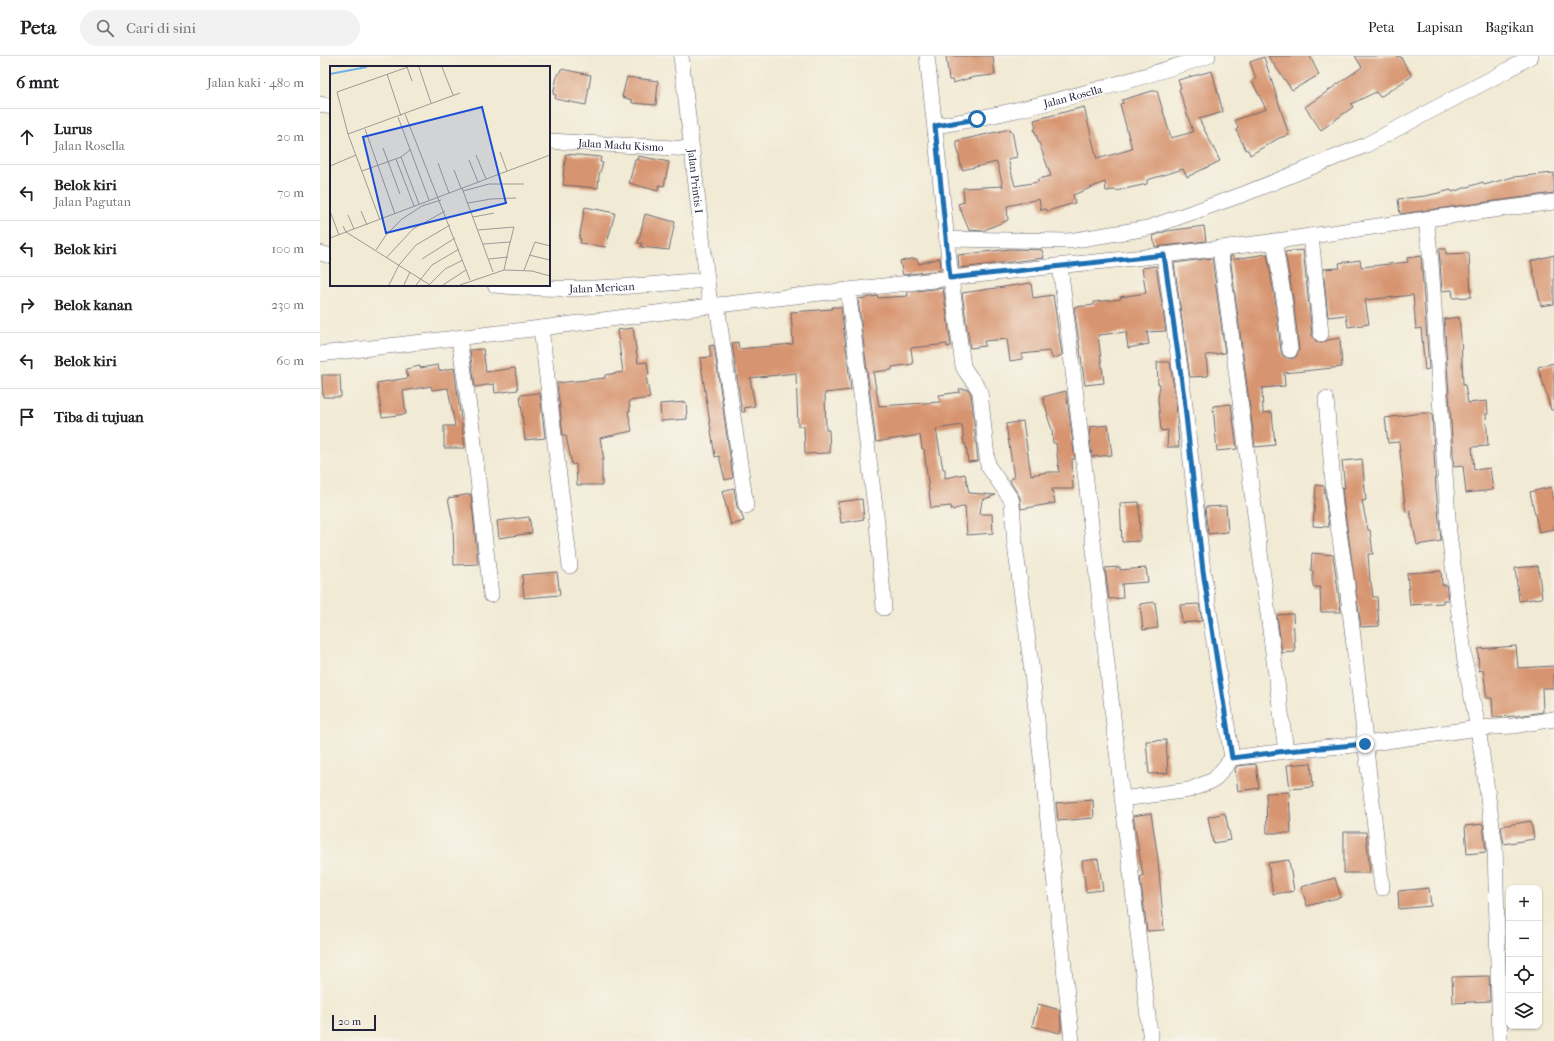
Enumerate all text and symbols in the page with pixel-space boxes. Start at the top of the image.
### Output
search box [80,10,360,46]
text: Peta [20,17,56,39]
icon: search [94,17,116,39]
text: Cari di sini [126,19,196,37]
text: Peta [1368,19,1395,36]
text: Lapisan [1417,19,1463,36]
text: Bagikan [1485,19,1534,36]
inset map [330,66,550,286]
text: 6 mnt [16,72,59,92]
text: Jalan kaki · 480 m [207,75,304,90]
street label: Jalan Rosella [1041,82,1104,110]
route start [968,110,986,128]
text: Lurus [54,120,92,138]
icon: ahead [16,126,38,148]
text: 20 m [277,129,304,144]
street label: Jalan Madu Kismo [577,136,664,154]
text: Jalan Rosella [54,138,125,153]
street label: Jalan Printis I [685,147,706,215]
text: Belok kiri [54,176,117,194]
icon: left [16,182,38,204]
text: 70 m [277,185,304,200]
text: Jalan Pagutan [54,194,131,209]
icon: left [16,238,38,260]
text: Belok kiri [54,240,117,258]
text: 100 m [271,241,304,256]
street label: Jalan Merican [568,279,636,295]
icon: right [16,294,38,316]
text: Belok kanan [54,296,133,314]
text: 230 m [271,297,304,312]
icon: left [16,350,38,372]
text: Belok kiri [54,352,117,370]
text: 60 m [276,353,304,368]
icon: arrive [16,406,38,428]
text: Tiba di tujuan [54,408,144,426]
route end [1356,735,1374,753]
map controls [1506,885,1542,1029]
button: + [1506,885,1542,921]
button: − [1506,921,1542,957]
button: locate [1506,957,1542,993]
button: layers [1506,993,1542,1029]
scale bar [332,1013,376,1032]
text: 20 m [338,1015,361,1028]

